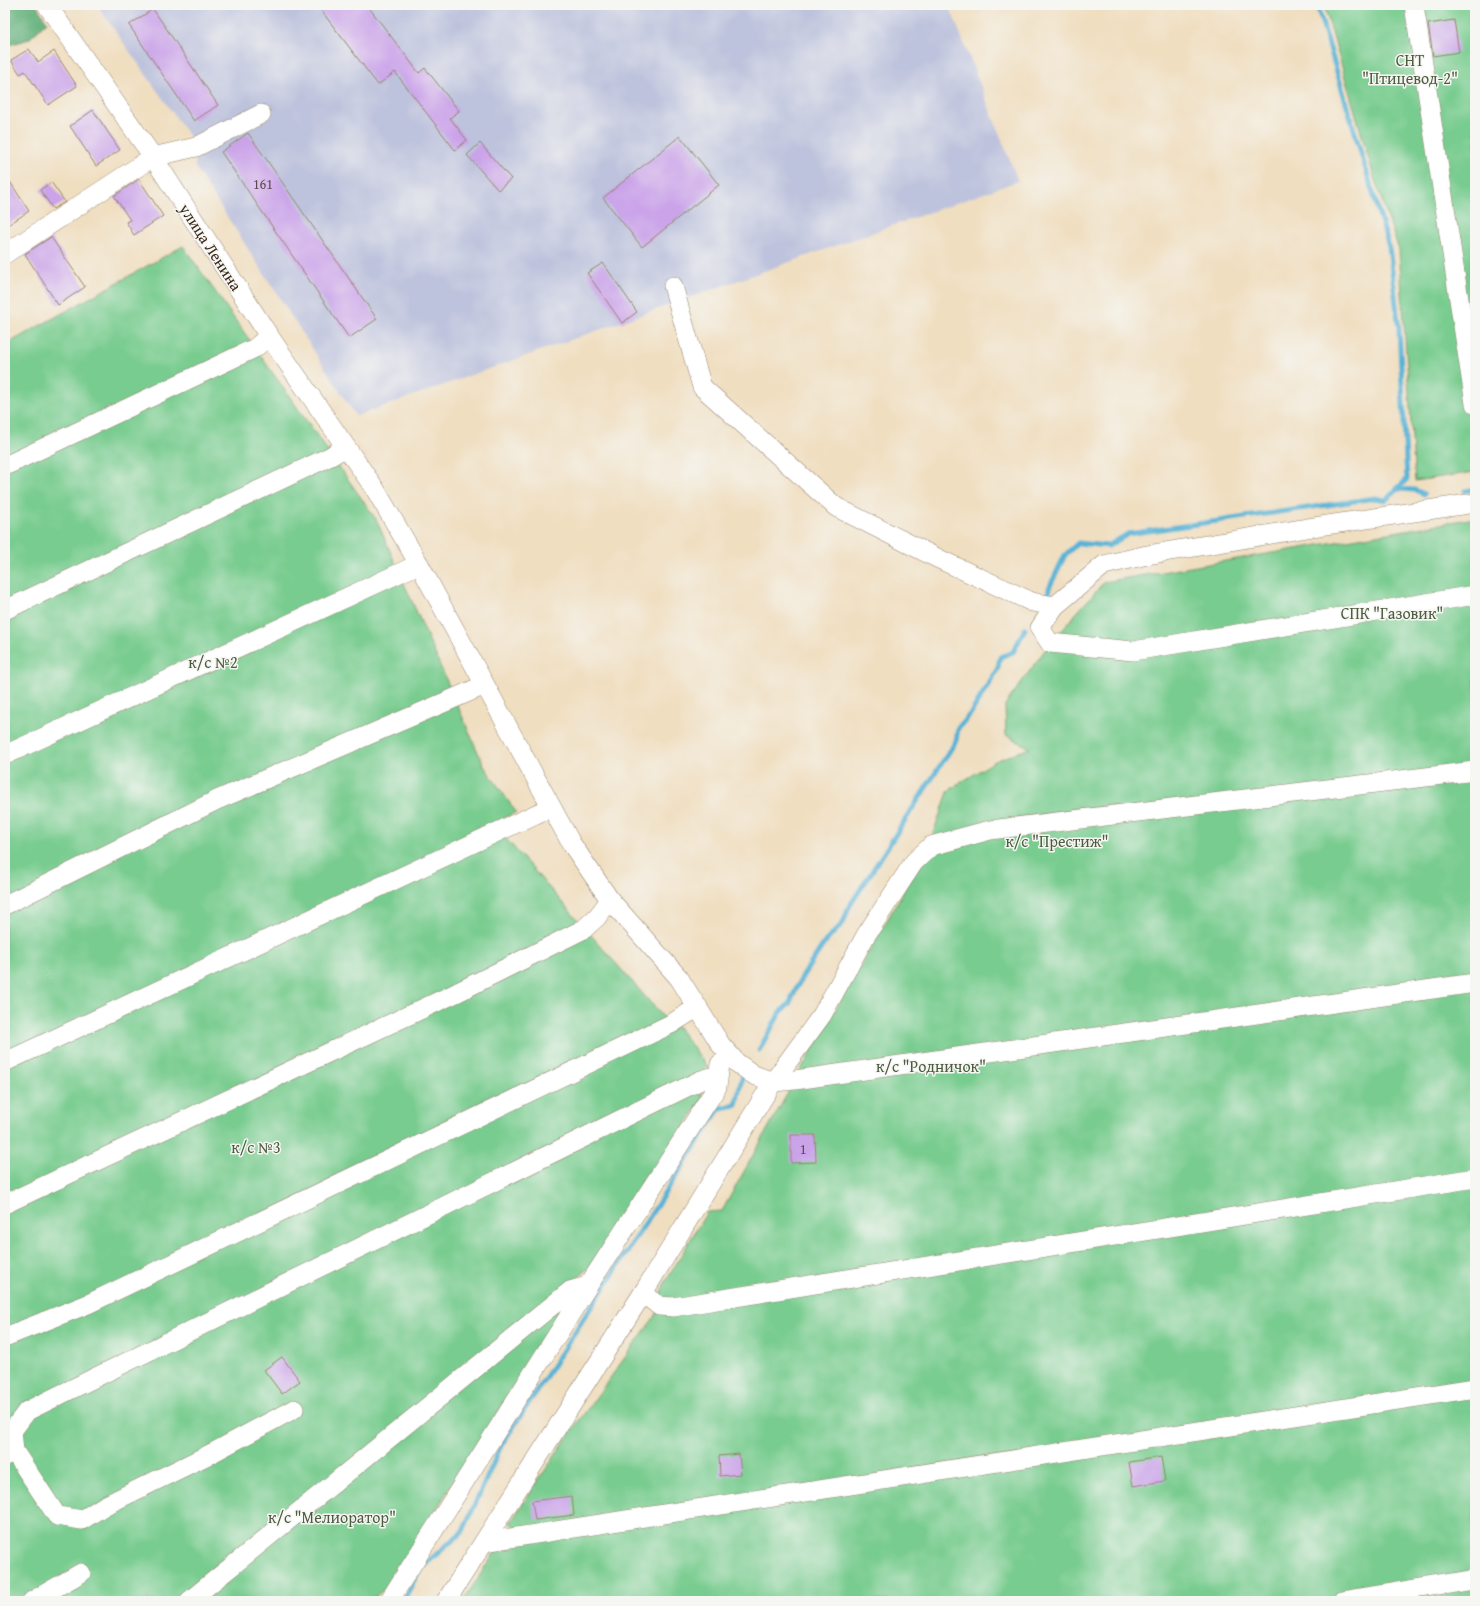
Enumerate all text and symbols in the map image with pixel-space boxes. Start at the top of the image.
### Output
park label: СНТ "Птицевод-2" [1362,48,1458,90]
house number: 161 [253,174,273,194]
street label: улица Ленина [173,198,249,296]
park label: СПК "Газовик" [1341,601,1443,625]
park label: к/с №2 [188,650,238,674]
park label: к/с "Престиж" [1005,829,1109,853]
park label: к/с "Родничок" [876,1054,986,1078]
park label: к/с №3 [231,1135,281,1159]
house number: 1 [800,1139,806,1159]
park label: к/с "Мелиоратор" [268,1505,396,1529]

